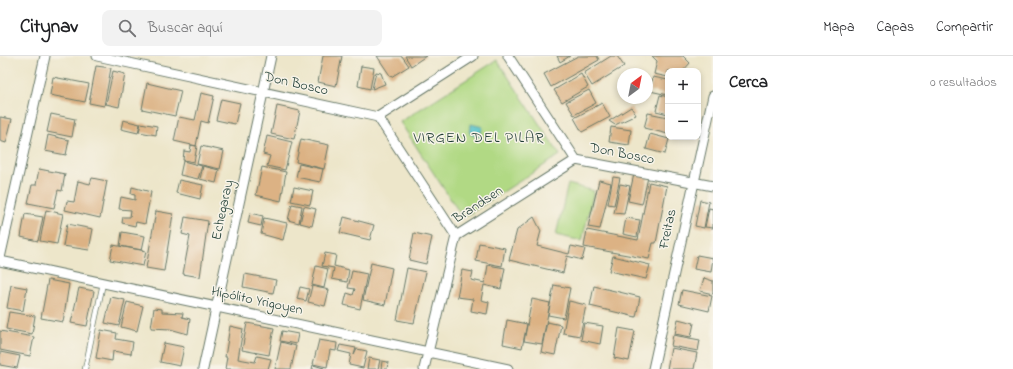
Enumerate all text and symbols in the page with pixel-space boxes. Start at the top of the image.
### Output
search box [102,10,382,46]
text: Citynav [20,14,78,41]
icon: search [116,17,138,39]
text: Buscar aquí [148,17,223,39]
text: Mapa [823,17,855,38]
text: Capas [877,17,914,38]
text: Compartir [936,17,993,38]
street label: Don Bosco [261,66,330,102]
north arrow [617,68,653,104]
map controls [665,68,701,140]
button: + [665,68,701,104]
text: Cerca [729,70,768,95]
text: 0 resultados [930,73,997,92]
button: − [665,104,701,140]
district label: VIRGEN DEL PILAR [412,127,545,149]
street label: Don Bosco [587,137,656,171]
street label: Echegaray [206,178,241,242]
street label: Brandsen [448,181,507,230]
street label: Freitas [653,207,682,252]
street label: Hipólito Yrigoyen [209,281,305,322]

